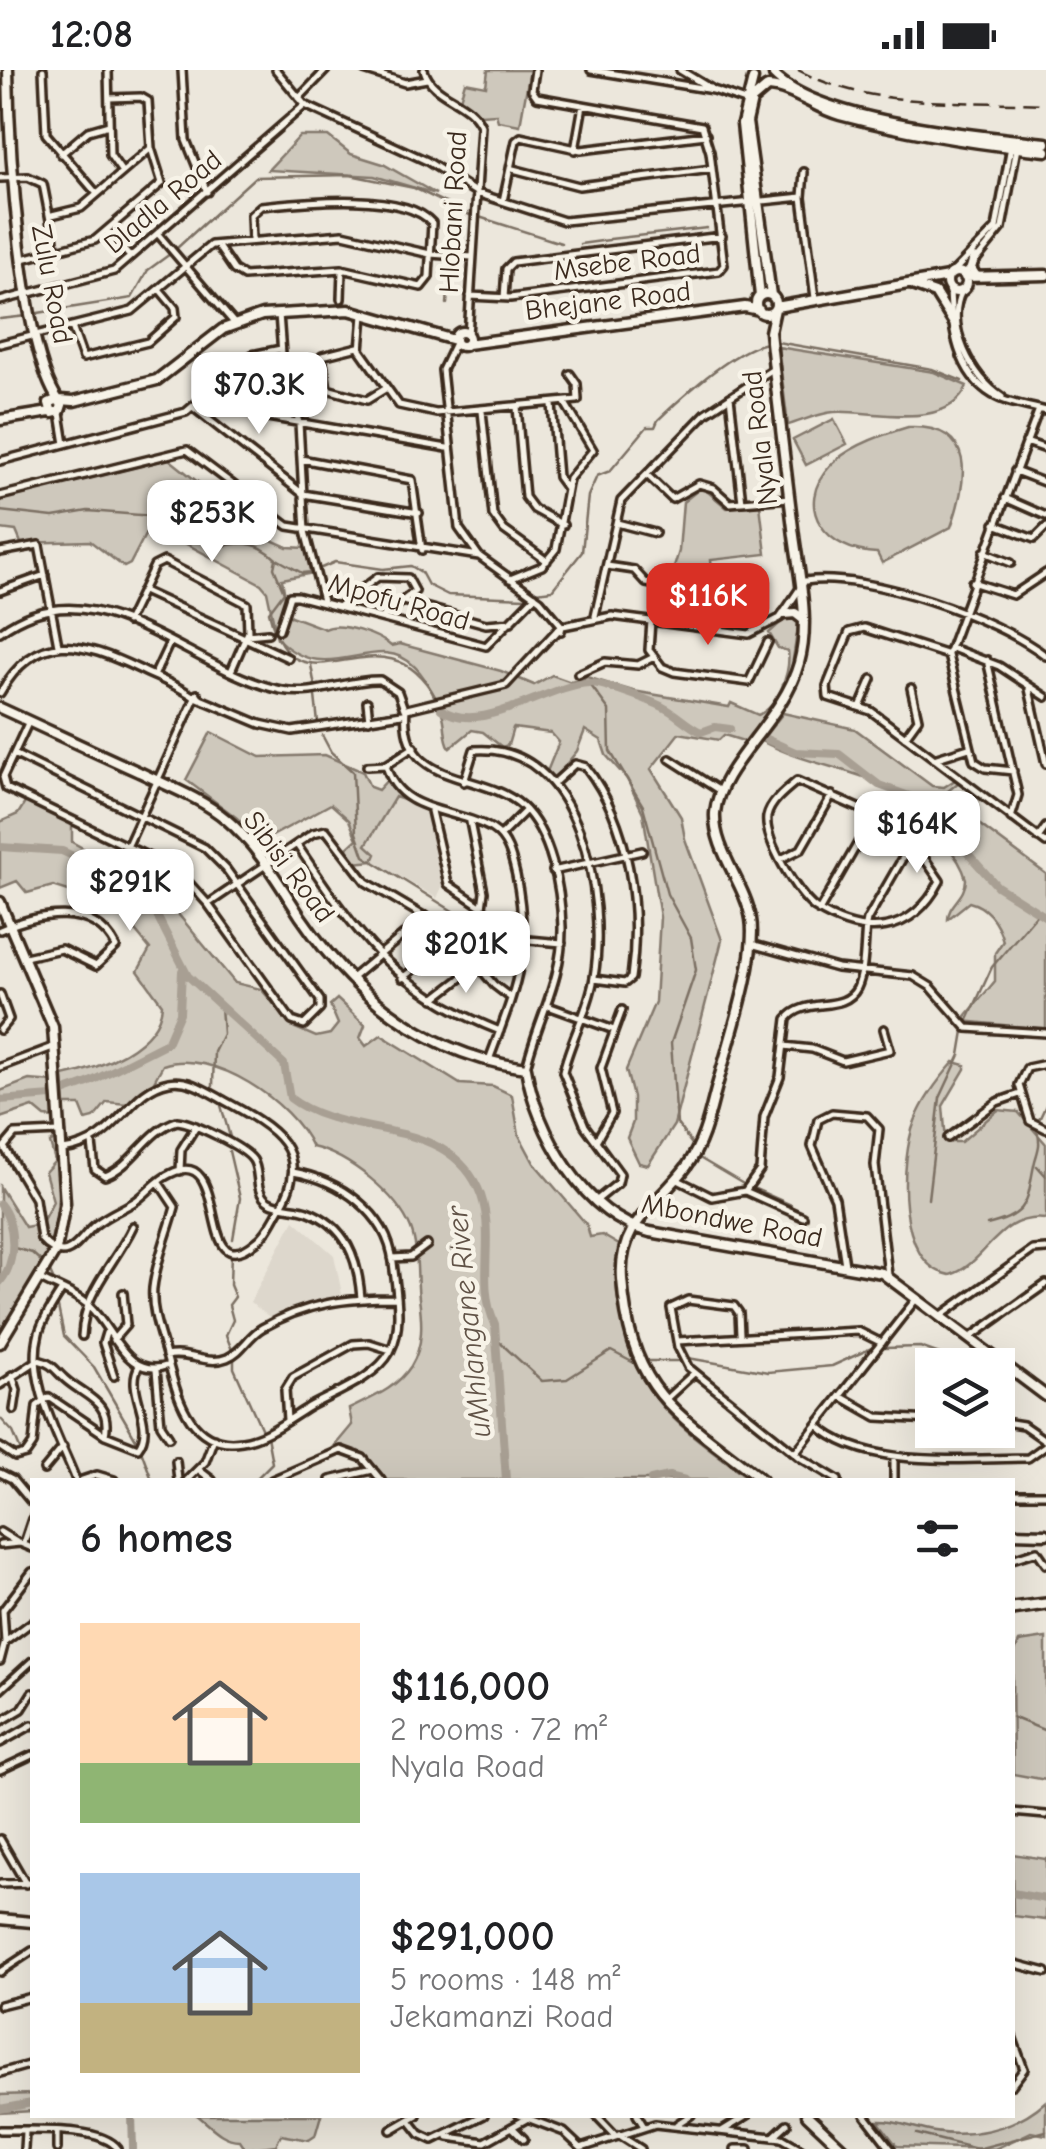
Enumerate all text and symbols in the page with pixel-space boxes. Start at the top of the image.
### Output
text: 12:08 [50,13,133,57]
street label: Hlobani Road [433,130,473,294]
street label: Dladla Road [98,144,228,260]
street label: Zulu Road [25,222,79,346]
street label: Msebe Road [552,237,702,287]
street label: Bhejane Road [523,275,693,327]
pin: $70.3K [178,352,340,437]
text: $70.3K [213,366,305,403]
street label: Nyala Road [736,369,784,507]
pin: $253K [142,480,282,565]
text: $253K [169,494,255,531]
pin: $116K [638,563,778,648]
street label: Mpofu Road [325,567,473,637]
text: $116K [668,577,748,614]
pin: $164K [847,791,987,876]
street label: Sibisi Road [237,805,341,929]
text: $164K [876,805,958,842]
pin: $291K [60,849,200,934]
text: $291K [89,863,171,900]
pin: $201K [396,911,536,996]
text: $201K [424,925,508,962]
street label: Mbondwe Road [639,1188,825,1254]
water label: uMhlangane River [439,1203,499,1440]
map controls [915,1348,1015,1448]
button: layers [915,1348,1015,1448]
icon: filters [910,1511,965,1566]
text: 6 homes [80,1514,233,1563]
text: $116,000 [390,1662,550,1711]
icon: home [160,1663,280,1783]
text: 2 rooms · 72 m² [390,1711,607,1748]
text: Nyala Road [390,1748,545,1785]
text: $291,000 [390,1912,555,1961]
icon: home [160,1913,280,2033]
text: 5 rooms · 148 m² [390,1961,621,1998]
text: Jekamanzi Road [390,1998,614,2035]

